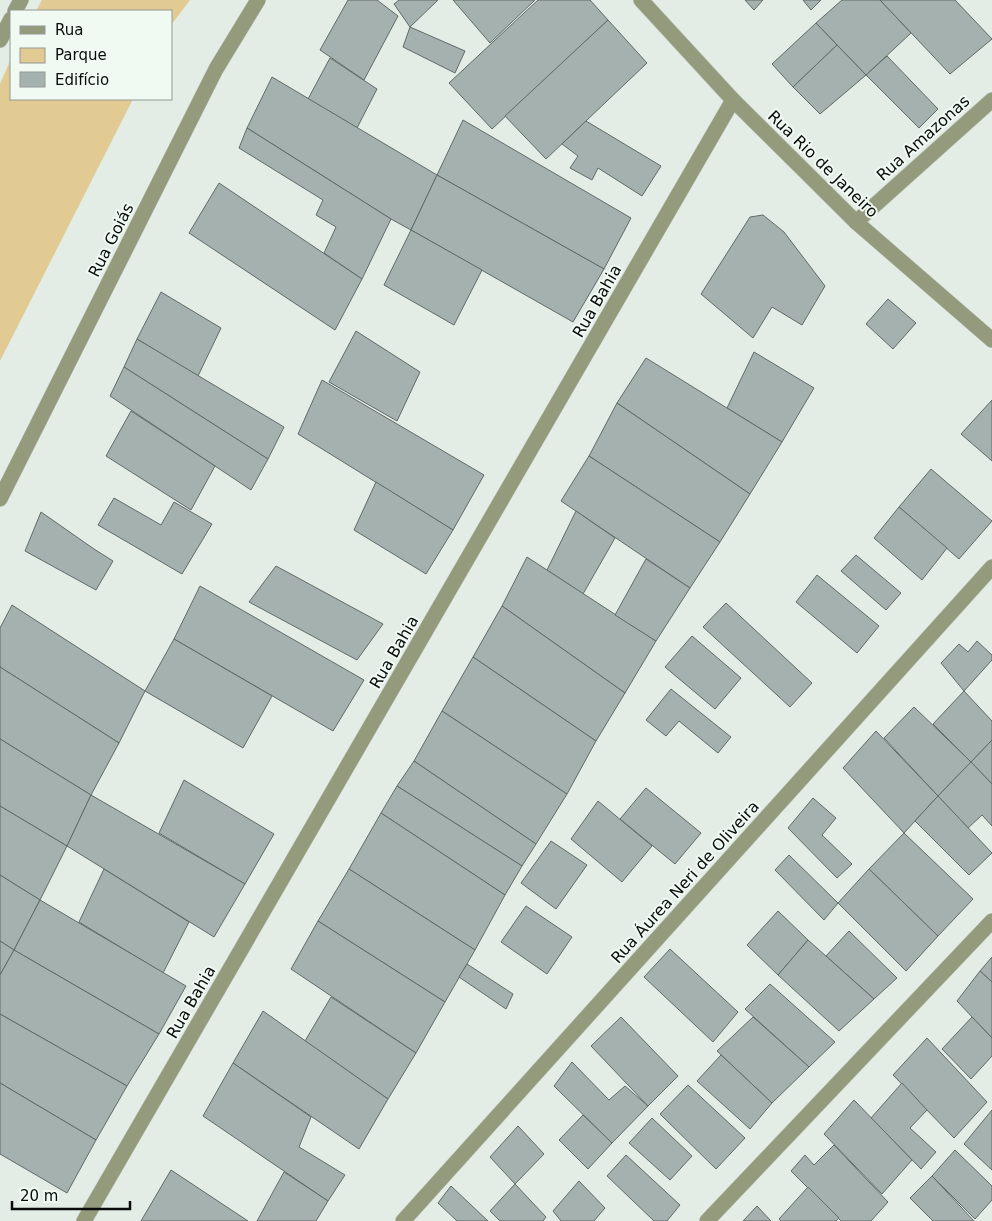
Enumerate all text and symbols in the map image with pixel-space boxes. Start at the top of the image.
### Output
legend [10,10,172,100]
text: Rua [55,21,83,39]
text: Parque [55,46,107,64]
text: Edifício [55,71,109,89]
street label: Rua Amazonas [873,91,973,185]
street label: Rua Rio de Janeiro [764,106,882,222]
street label: Rua Goiás [84,200,138,280]
street label: Rua Bahia [569,261,625,341]
street label: Rua Bahia [366,612,422,692]
street label: Rua Áurea Neri de Oliveira [607,797,763,967]
street label: Rua Bahia [163,962,219,1042]
scale bar [12,1178,130,1210]
text: 20 m [20,1187,58,1205]

